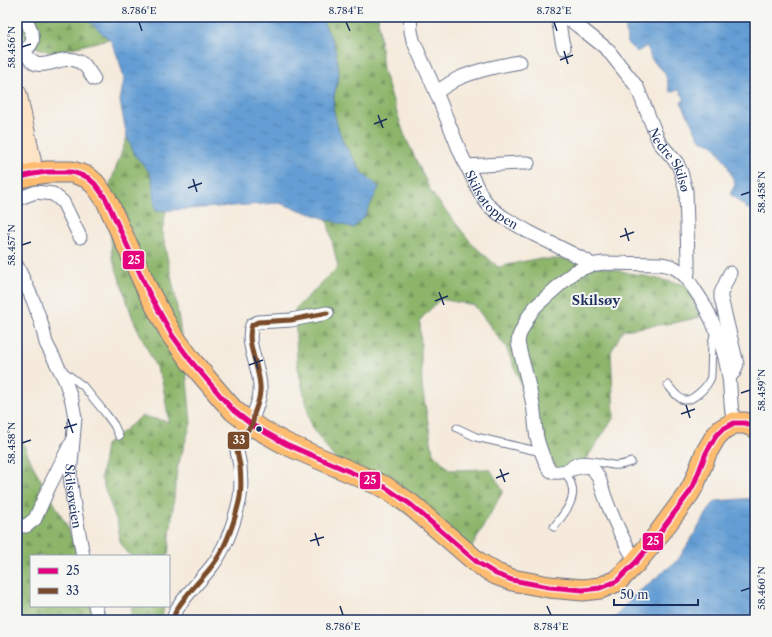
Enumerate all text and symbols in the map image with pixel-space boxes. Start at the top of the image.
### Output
text: 8.786°E [121,4,157,17]
text: 8.784°E [328,4,364,17]
text: 8.782°E [536,4,572,17]
text: 58.456°N [5,26,18,68]
street label: Nedre Skilsø [646,125,694,194]
street label: Skilsøtoppen [462,167,521,232]
text: 58.458°N [755,171,768,213]
text: 58.457°N [5,224,18,266]
line badge: 25 [122,250,145,270]
text: 25 [128,253,140,267]
district label: Skilsøy [572,292,621,308]
text: 58.459°N [755,369,768,411]
text: 58.458°N [5,422,18,464]
unlabelled marker [254,424,264,434]
line badge: 33 [227,431,250,450]
text: 33 [233,433,245,447]
street label: Skilsøveien [62,463,85,530]
line badge: 25 [359,471,381,490]
text: 25 [364,473,376,487]
line badge: 25 [642,532,664,551]
text: 25 [647,534,659,548]
legend [30,555,170,607]
text: 25 [66,563,79,578]
text: 58.460°N [755,566,768,610]
scale bar [614,581,698,607]
text: 33 [66,583,79,598]
text: 50 m [620,587,649,602]
text: 8.786°E [325,620,361,633]
text: 8.784°E [533,620,569,633]

